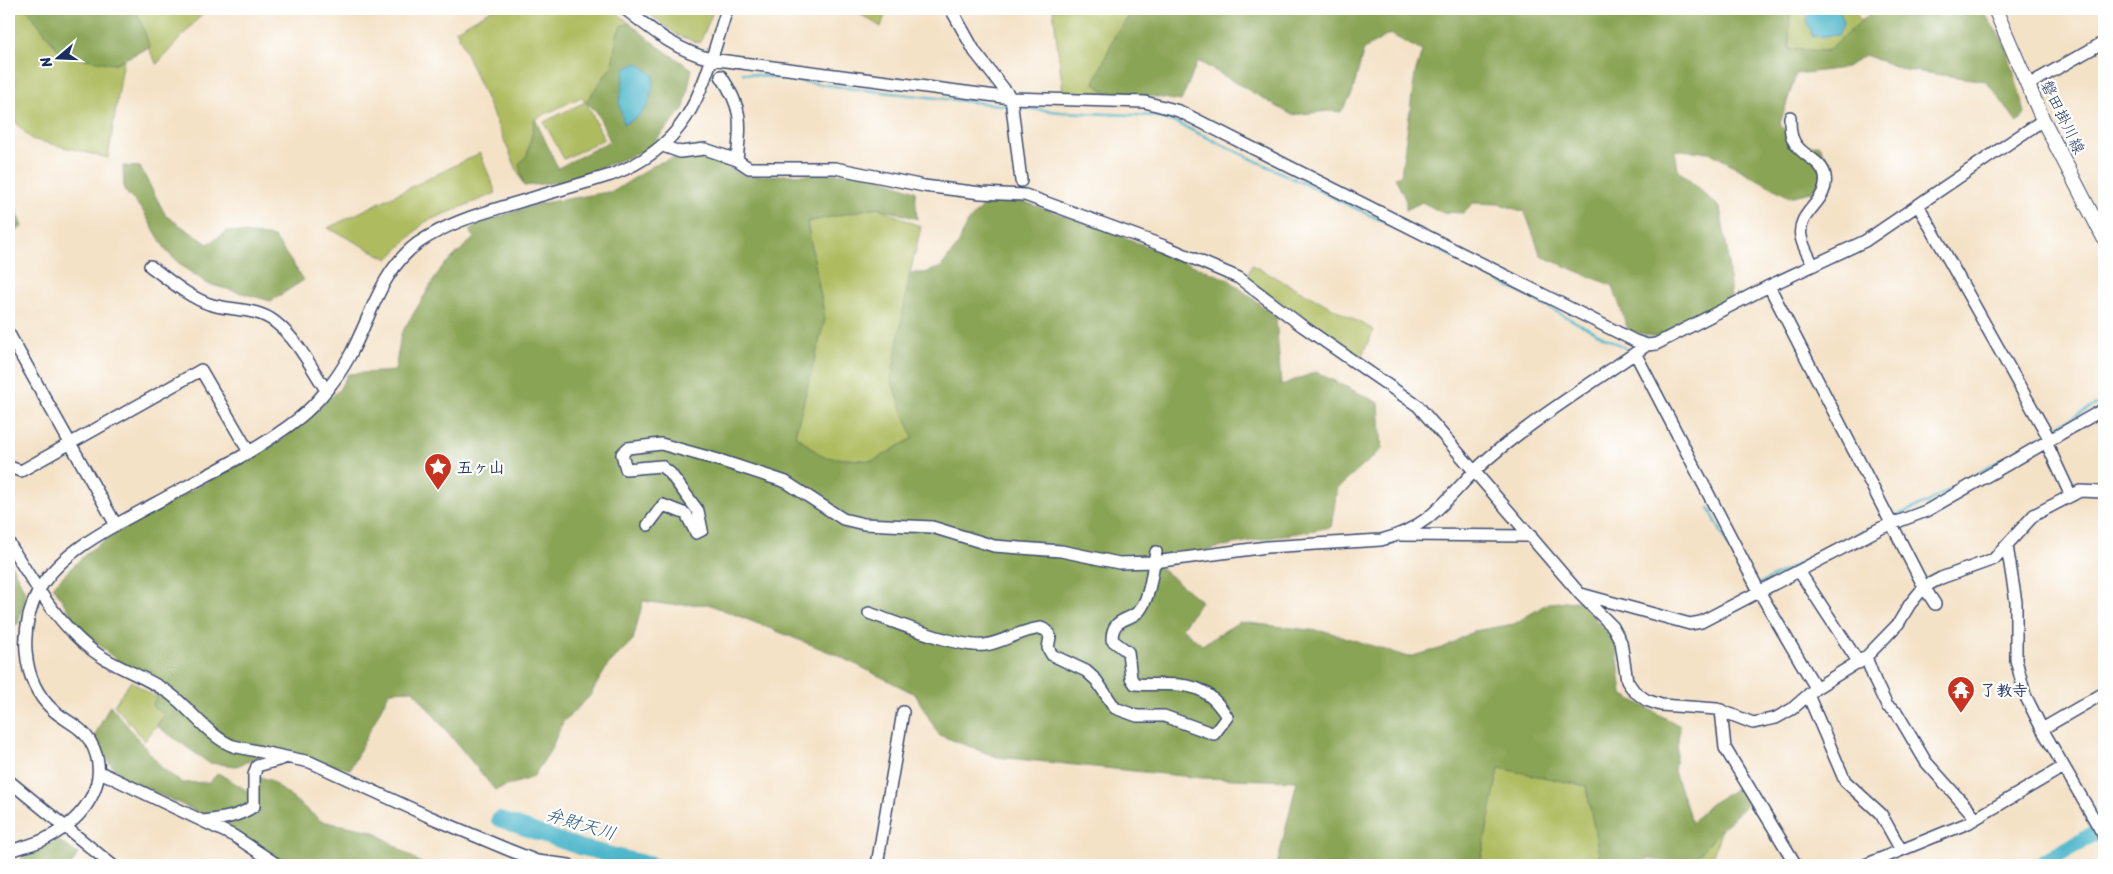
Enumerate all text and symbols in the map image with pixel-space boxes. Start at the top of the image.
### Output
north arrow [32,32,82,82]
text: N [33,53,60,72]
street label: 磐田掛川線 [2032,75,2094,159]
place icon: 五ヶ山 [423,452,453,491]
place label: 五ヶ山 [457,453,505,482]
temple icon: 了教寺 [1946,675,1976,714]
place label: 了教寺 [1980,676,2028,705]
water label: 弁財天川 [542,798,620,850]

